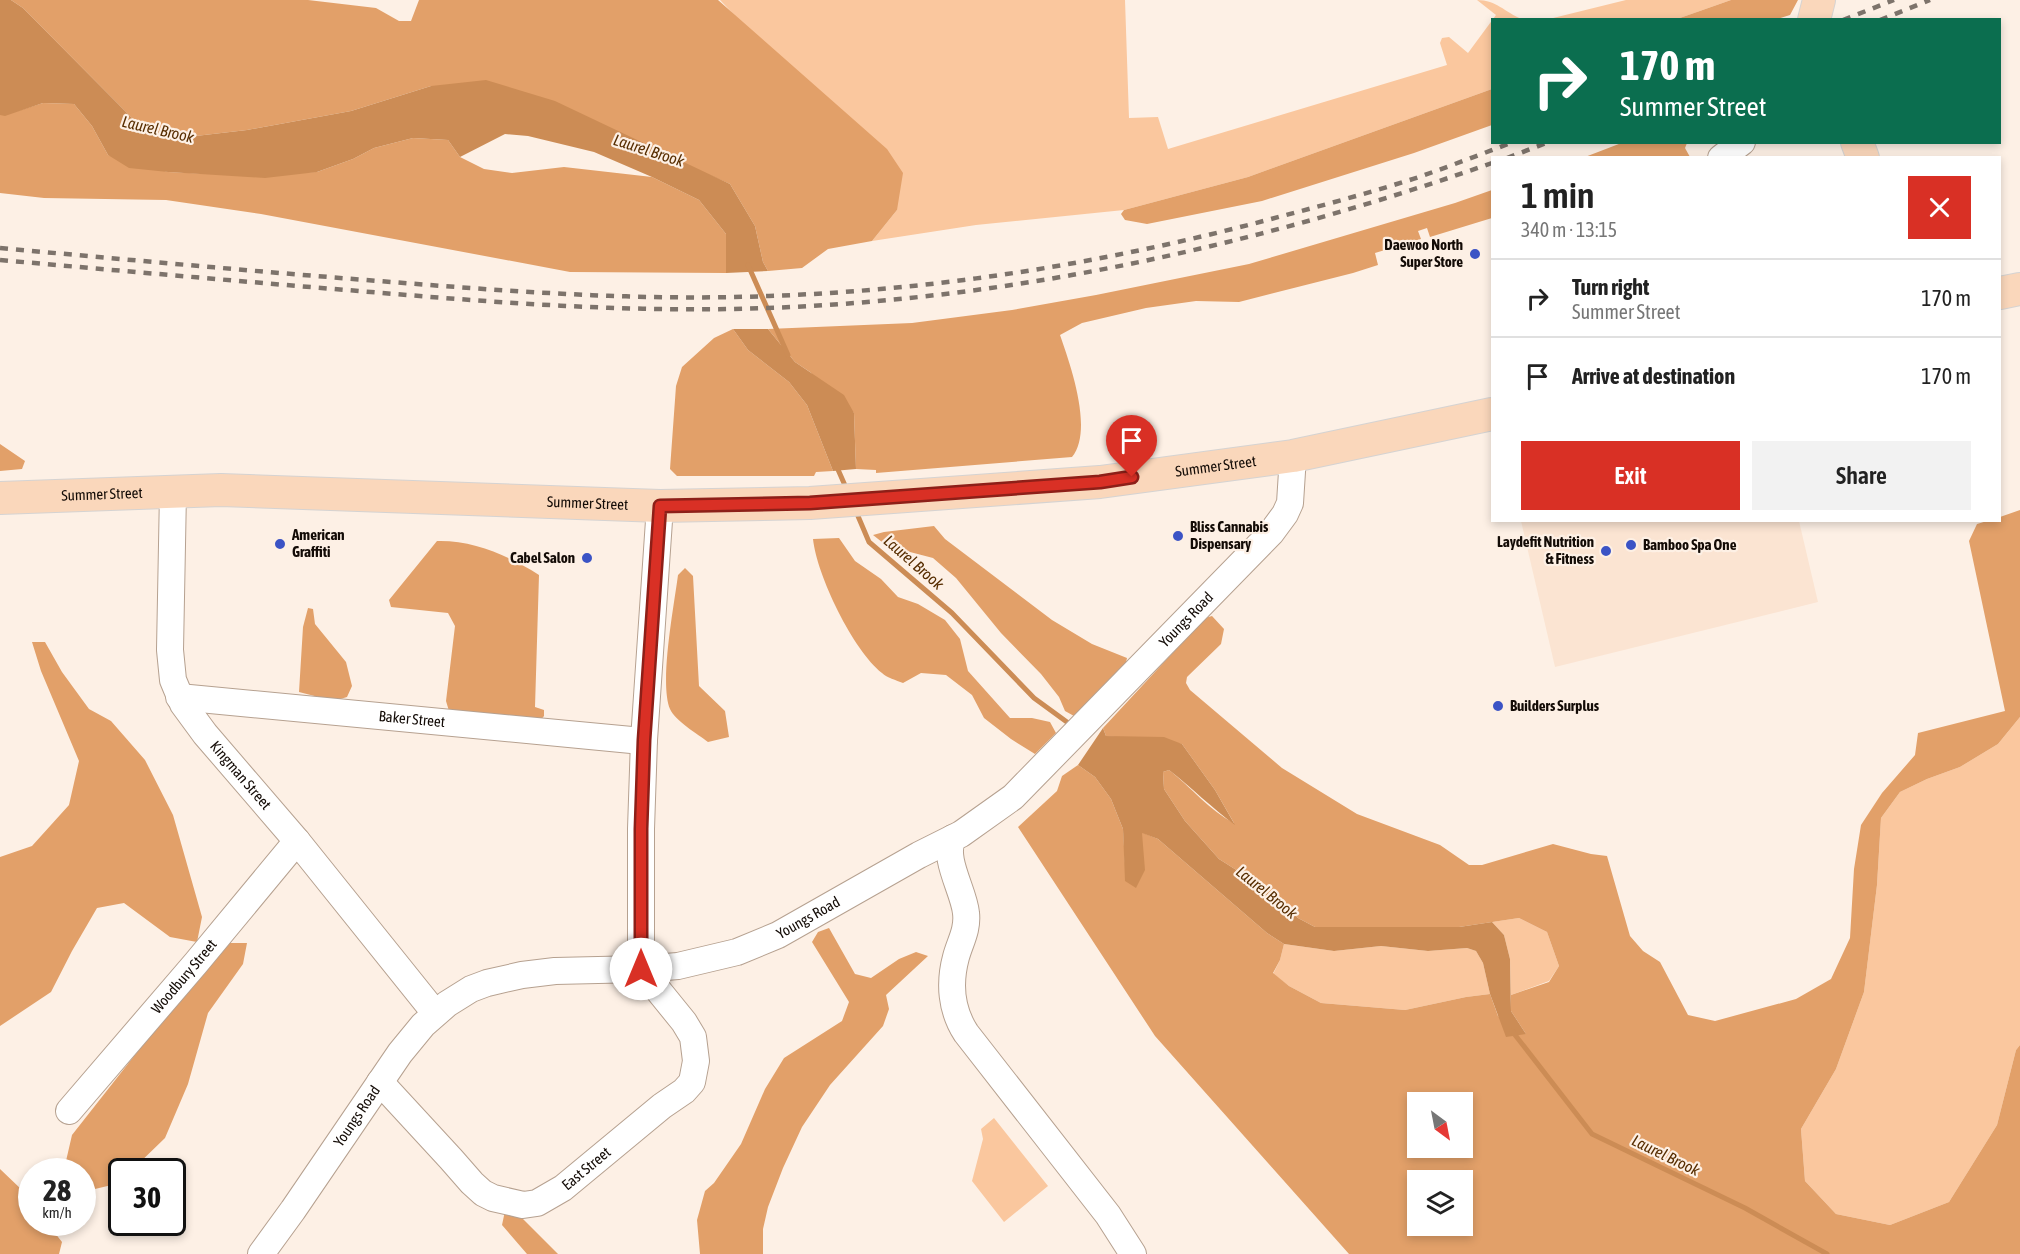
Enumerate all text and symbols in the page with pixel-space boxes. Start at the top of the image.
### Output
text: 170 m [1620,41,1715,89]
icon: right [1521,42,1599,120]
text: Summer Street [1620,91,1766,122]
water label: Laurel Brook [120,112,197,146]
water label: Laurel Brook [611,130,688,170]
text: 1 min [1521,174,1595,216]
button: close [1908,176,1971,239]
text: 340 m · 13:15 [1521,218,1617,241]
place label: Daewoo North Super Store [1384,236,1463,270]
marker: Daewoo North Super Store [1468,247,1482,261]
text: Turn right [1572,274,1649,300]
icon: right [1521,282,1554,315]
text: 170 m [1921,285,1971,311]
text: Summer Street [1572,300,1680,323]
icon: arrive [1521,360,1554,393]
text: Arrive at destination [1572,363,1735,389]
text: 170 m [1921,363,1971,389]
pin [1106,415,1157,477]
icon: arrive [1115,424,1148,457]
button: Exit [1521,441,1740,510]
button: Share [1752,441,1971,510]
street label: Summer Street [1174,452,1257,480]
street label: Summer Street [61,484,143,504]
street label: Summer Street [547,493,629,513]
place label: Bliss Cannabis Dispensary [1190,518,1269,552]
place label: American Graffiti [291,526,345,560]
marker: Bliss Cannabis Dispensary [1171,529,1185,543]
water label: Laurel Brook [880,531,948,593]
place label: Laydefit Nutrition & Fitness [1497,533,1595,567]
place label: Bamboo Spa One [1643,536,1737,553]
marker: American Graffiti [273,537,287,551]
marker: Bamboo Spa One [1624,538,1638,552]
marker: Laydefit Nutrition & Fitness [1599,544,1613,558]
place label: Cabel Salon [510,549,575,566]
marker: Cabel Salon [580,551,594,565]
street label: Youngs Road [1155,588,1216,650]
place label: Builders Surplus [1510,697,1600,714]
marker: Builders Surplus [1491,699,1505,713]
street label: Baker Street [378,707,446,730]
street label: Kingman Street [207,737,275,813]
water label: Laurel Brook [1233,862,1302,923]
street label: Youngs Road [773,893,843,942]
street label: Woodbury Street [148,936,220,1017]
position arrow [609,937,673,1001]
street label: Youngs Road [330,1082,383,1150]
north arrow [1407,1092,1473,1158]
map controls [1407,1092,1473,1236]
water label: Laurel Brook [1629,1131,1704,1180]
street label: East Street [558,1143,614,1193]
speed limit sign: 30 [108,1158,186,1236]
button: layers [1407,1170,1473,1236]
text: 28 [43,1173,71,1207]
text: km/h [42,1204,72,1221]

